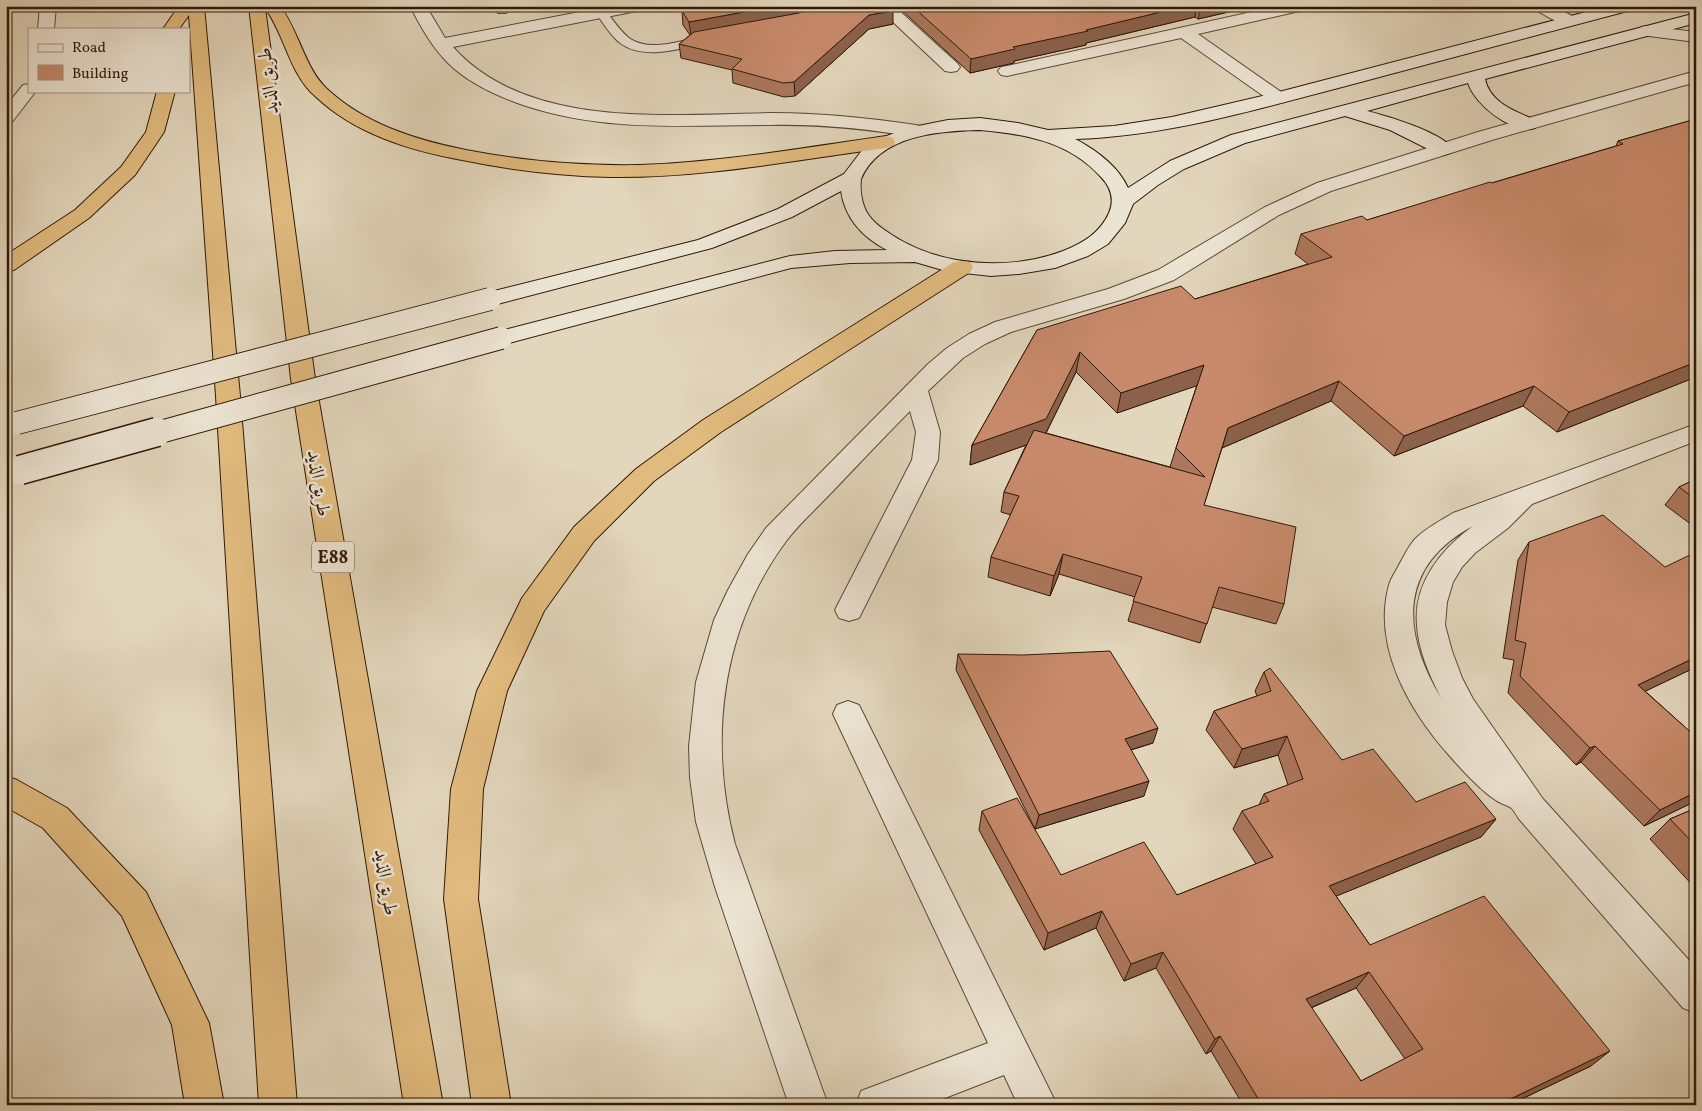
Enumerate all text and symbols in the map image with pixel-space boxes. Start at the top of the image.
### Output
legend [28,28,190,92]
text: Road [72,38,106,59]
street label: طريق الذيد [252,46,286,116]
text: Building [72,64,129,85]
street label: طريق الذيد [300,448,336,518]
road number: E88 [312,542,354,572]
street label: طريق الذيد [367,847,403,917]

